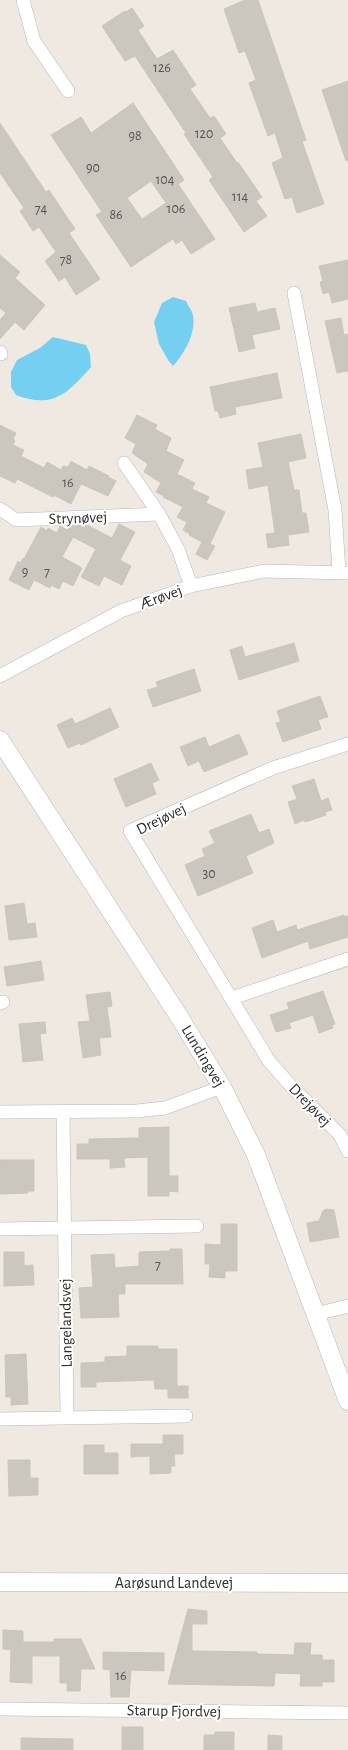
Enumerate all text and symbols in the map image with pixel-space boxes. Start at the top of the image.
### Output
house number: 126 [153,61,171,75]
house number: 120 [195,127,213,141]
house number: 98 [128,129,142,143]
house number: 90 [86,161,100,175]
house number: 104 [156,173,175,187]
house number: 114 [232,190,248,204]
house number: 74 [35,202,48,216]
house number: 106 [167,202,185,216]
house number: 86 [109,208,123,222]
house number: 78 [60,253,72,267]
house number: 16 [62,476,74,490]
street label: Strynøvej [48,509,108,528]
house number: 9 [22,565,28,579]
house number: 7 [44,565,50,579]
street label: Ærøvej [137,582,185,613]
street label: Drejøvej [134,800,189,839]
house number: 30 [202,867,216,881]
street label: Lundingvej [177,1022,228,1090]
street label: Drejøvej [285,1080,334,1130]
house number: 7 [155,1258,161,1272]
street label: Langelandsvej [57,1278,76,1368]
street label: Aarøsund Landevej [115,1575,233,1592]
house number: 16 [115,1669,127,1683]
street label: Starup Fjordvej [127,1702,221,1721]

